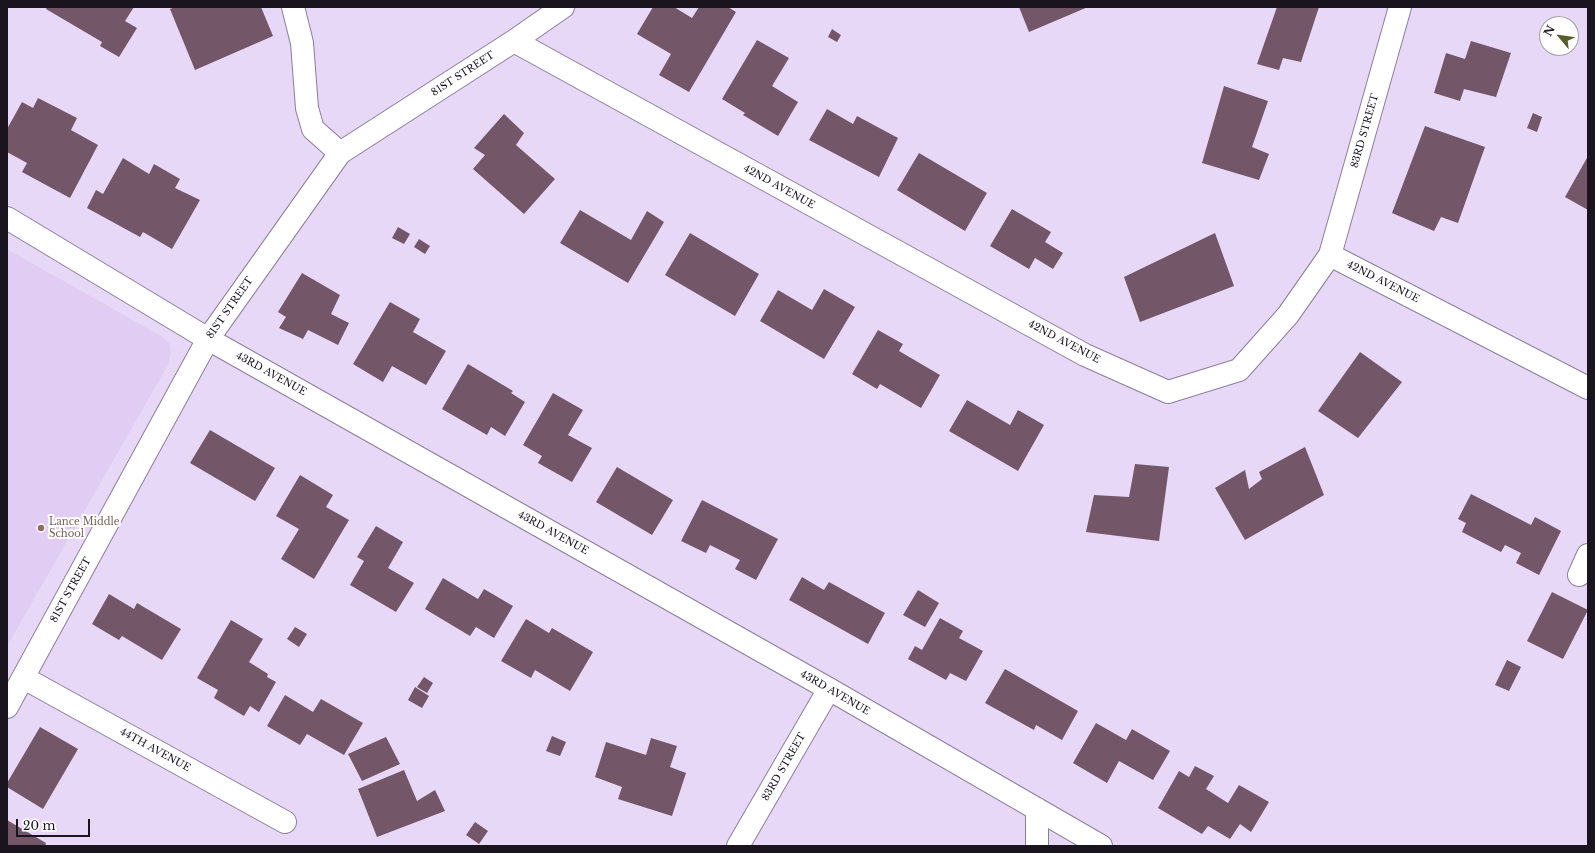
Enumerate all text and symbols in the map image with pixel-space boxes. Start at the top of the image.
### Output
north arrow [1539,16,1579,56]
text: N [1541,23,1558,39]
street label: 81ST STREET [429,49,497,99]
street label: 83RD STREET [1349,93,1381,169]
street label: 42ND AVENUE [741,162,817,212]
street label: 42ND AVENUE [1345,259,1421,305]
street label: 81ST STREET [204,275,256,341]
street label: 42ND AVENUE [1026,318,1102,366]
street label: 43RD AVENUE [234,350,308,398]
street label: 43RD AVENUE [516,509,590,557]
place label: Lance Middle School [49,516,119,540]
marker: Lance Middle School [36,523,46,533]
street label: 81ST STREET [48,555,94,625]
street label: 43RD AVENUE [798,668,872,718]
street label: 44TH AVENUE [118,726,192,774]
street label: 83RD STREET [760,731,808,803]
scale bar [18,811,92,837]
text: 20 m [23,818,55,833]

